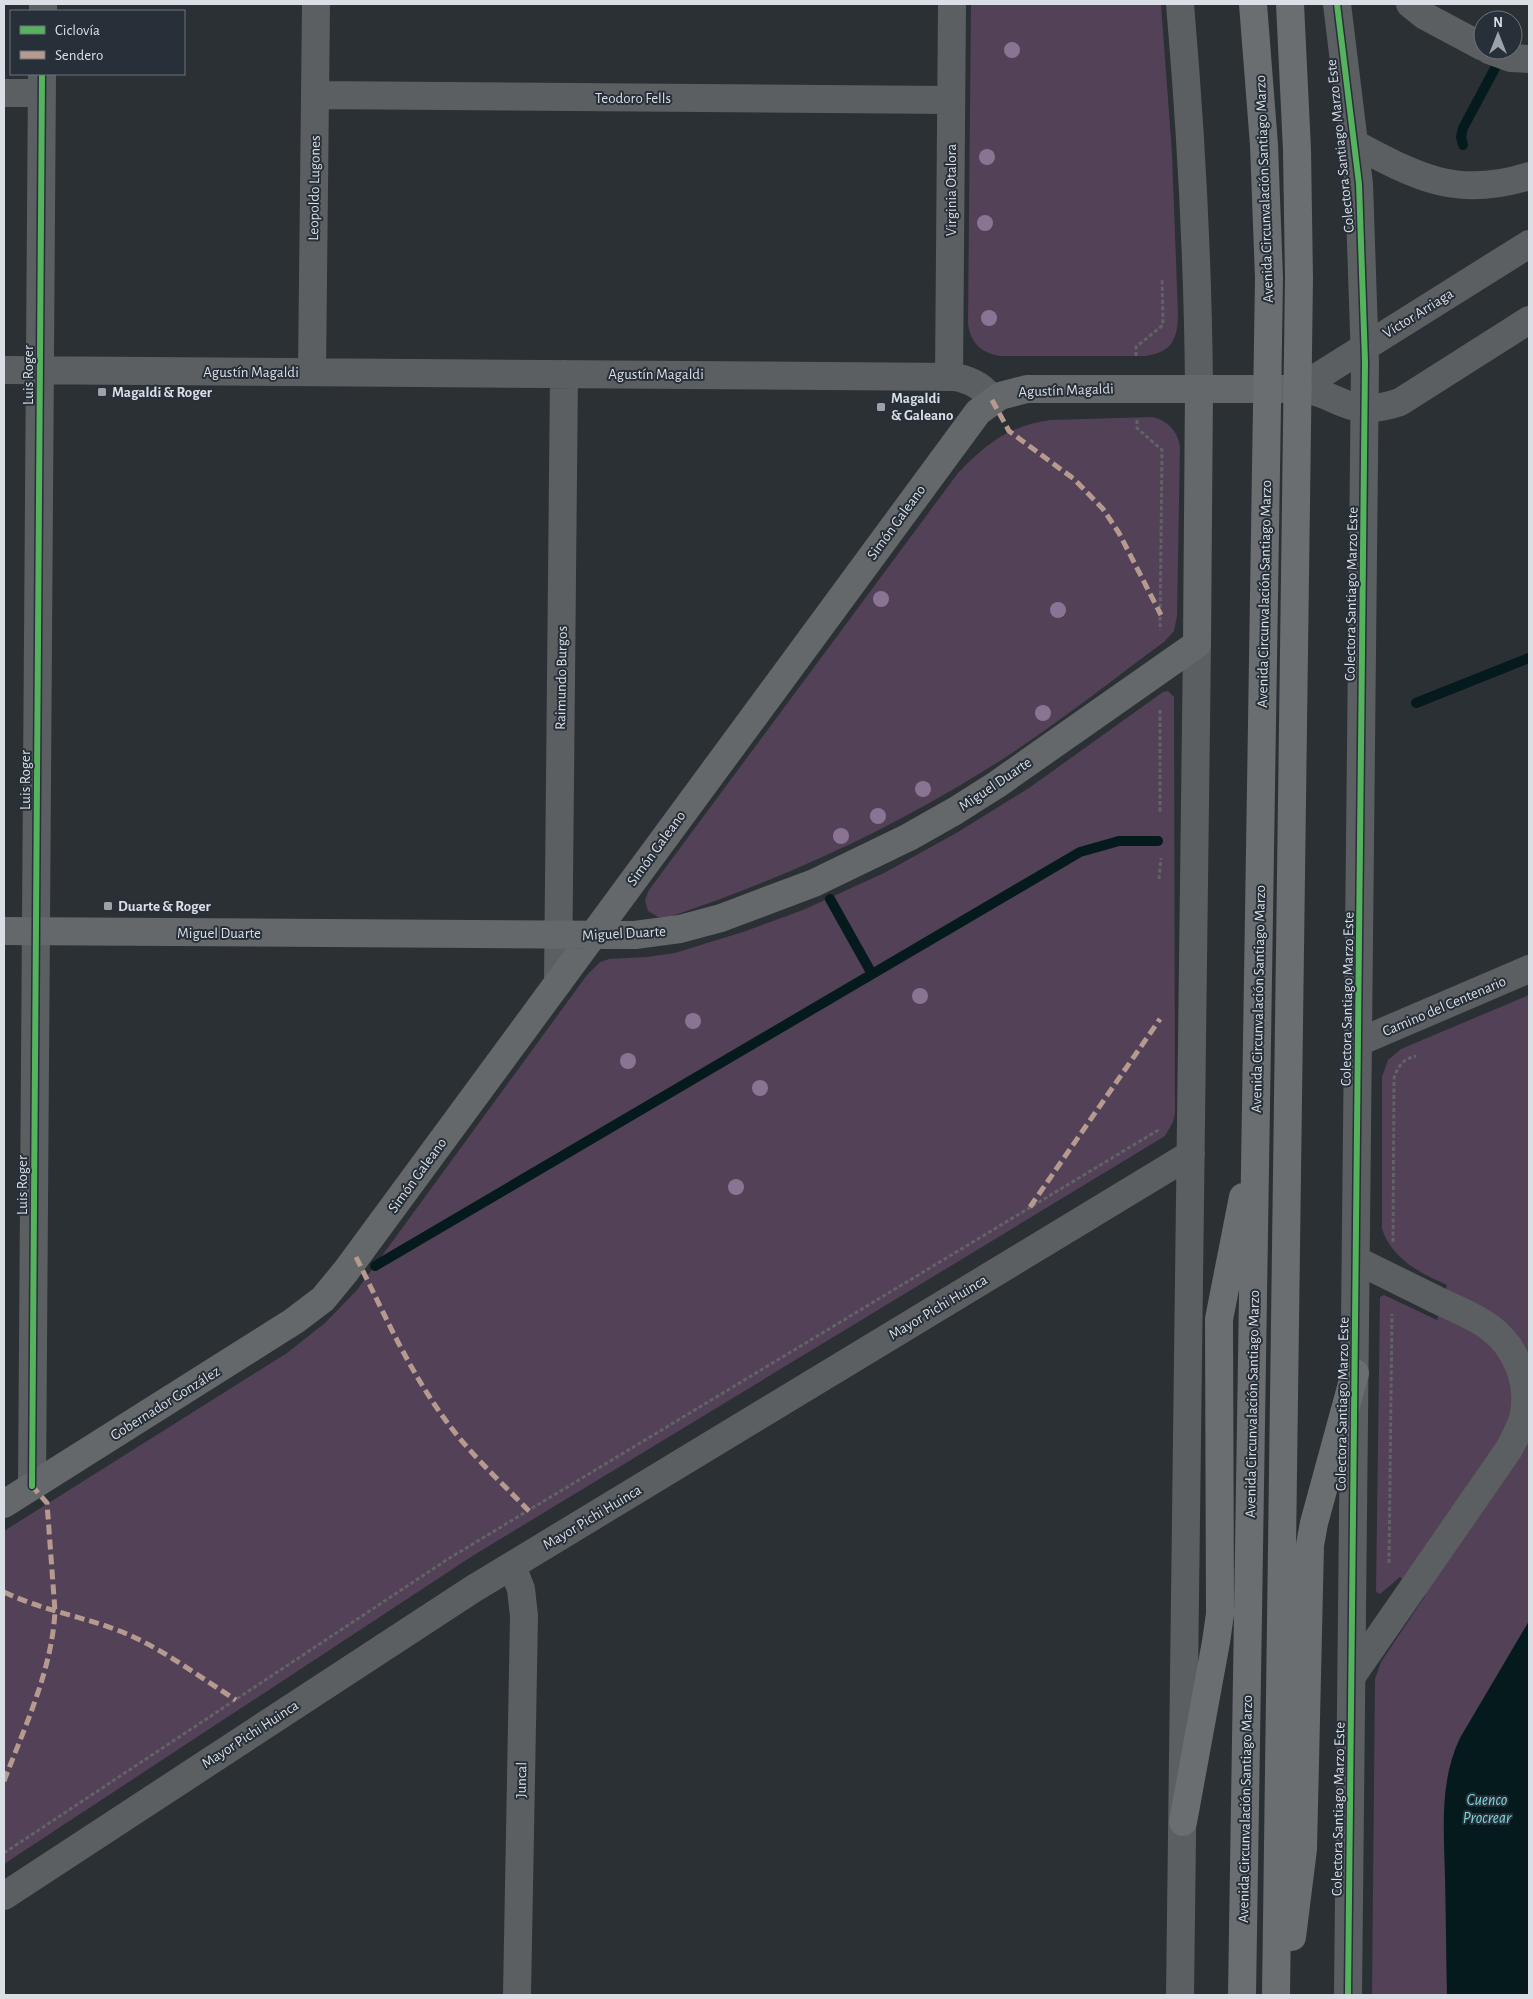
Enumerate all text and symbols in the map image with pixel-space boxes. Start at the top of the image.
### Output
legend [10,10,185,75]
north arrow [1473,10,1523,60]
text: N [1493,16,1503,30]
text: Ciclovía [55,23,100,38]
text: Sendero [55,48,103,63]
street label: Colectora Santiago Marzo Este [1324,58,1357,233]
street label: Avenida Circunvalación Santiago Marzo [1253,75,1276,303]
street label: Teodoro Fells [595,91,671,106]
street label: Leopoldo Lugones [306,135,323,241]
street label: Virginia Otalora [944,144,959,236]
street label: Víctor Arriaga [1380,286,1456,341]
street label: Luis Roger [21,345,36,405]
street label: Agustín Magaldi [203,365,299,380]
street label: Agustín Magaldi [608,367,704,382]
street label: Agustín Magaldi [1018,381,1114,400]
place label: Magaldi & Roger [112,385,213,400]
marker: Magaldi & Roger [96,386,108,398]
place label: Magaldi & Galeano [891,391,953,423]
marker: Magaldi & Galeano [875,401,887,413]
street label: Avenida Circunvalación Santiago Marzo [1255,480,1274,708]
street label: Simón Galeano [864,482,928,562]
street label: Colectora Santiago Marzo Este [1342,507,1361,681]
street label: Raimundo Burgos [553,626,570,730]
street label: Luis Roger [18,750,33,810]
street label: Miguel Duarte [956,755,1034,814]
street label: Simón Galeano [624,808,688,888]
street label: Avenida Circunvalación Santiago Marzo [1249,885,1268,1113]
place label: Duarte & Roger [118,899,212,914]
marker: Duarte & Roger [102,900,114,912]
street label: Colectora Santiago Marzo Este [1338,912,1357,1086]
street label: Miguel Duarte [582,924,666,943]
street label: Miguel Duarte [177,926,261,941]
street label: Camino del Centenario [1380,974,1508,1039]
street label: Simón Galeano [385,1135,449,1215]
street label: Luis Roger [15,1155,30,1215]
street label: Mayor Pichi Huinca [886,1272,990,1343]
street label: Avenida Circunvalación Santiago Marzo [1243,1290,1262,1518]
street label: Colectora Santiago Marzo Este [1333,1317,1352,1491]
street label: Gobernador González [108,1364,223,1443]
street label: Mayor Pichi Huinca [540,1482,644,1553]
street label: Avenida Circunvalación Santiago Marzo [1236,1695,1255,1923]
street label: Mayor Pichi Huinca [199,1698,301,1771]
street label: Colectora Santiago Marzo Este [1329,1722,1348,1896]
street label: Juncal [514,1762,529,1798]
water label: Cuenco Procrear [1463,1792,1512,1826]

